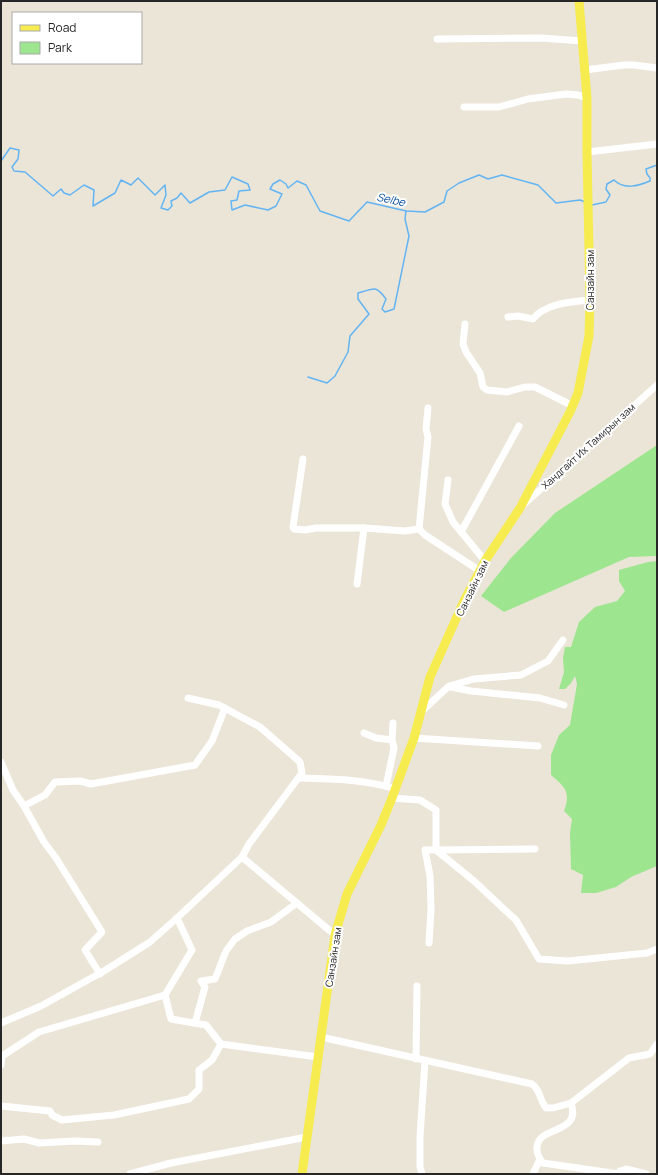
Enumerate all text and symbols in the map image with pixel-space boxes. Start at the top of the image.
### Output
legend [12,12,142,64]
text: Road [48,19,76,36]
text: Park [48,39,73,56]
water label: Selbe [375,189,407,209]
street label: Санзайн зам [583,250,597,310]
street label: Хандгайт Их Тамирын зам [538,400,638,492]
street label: Санзайн зам [452,558,492,618]
street label: Санзайн зам [321,926,345,988]

